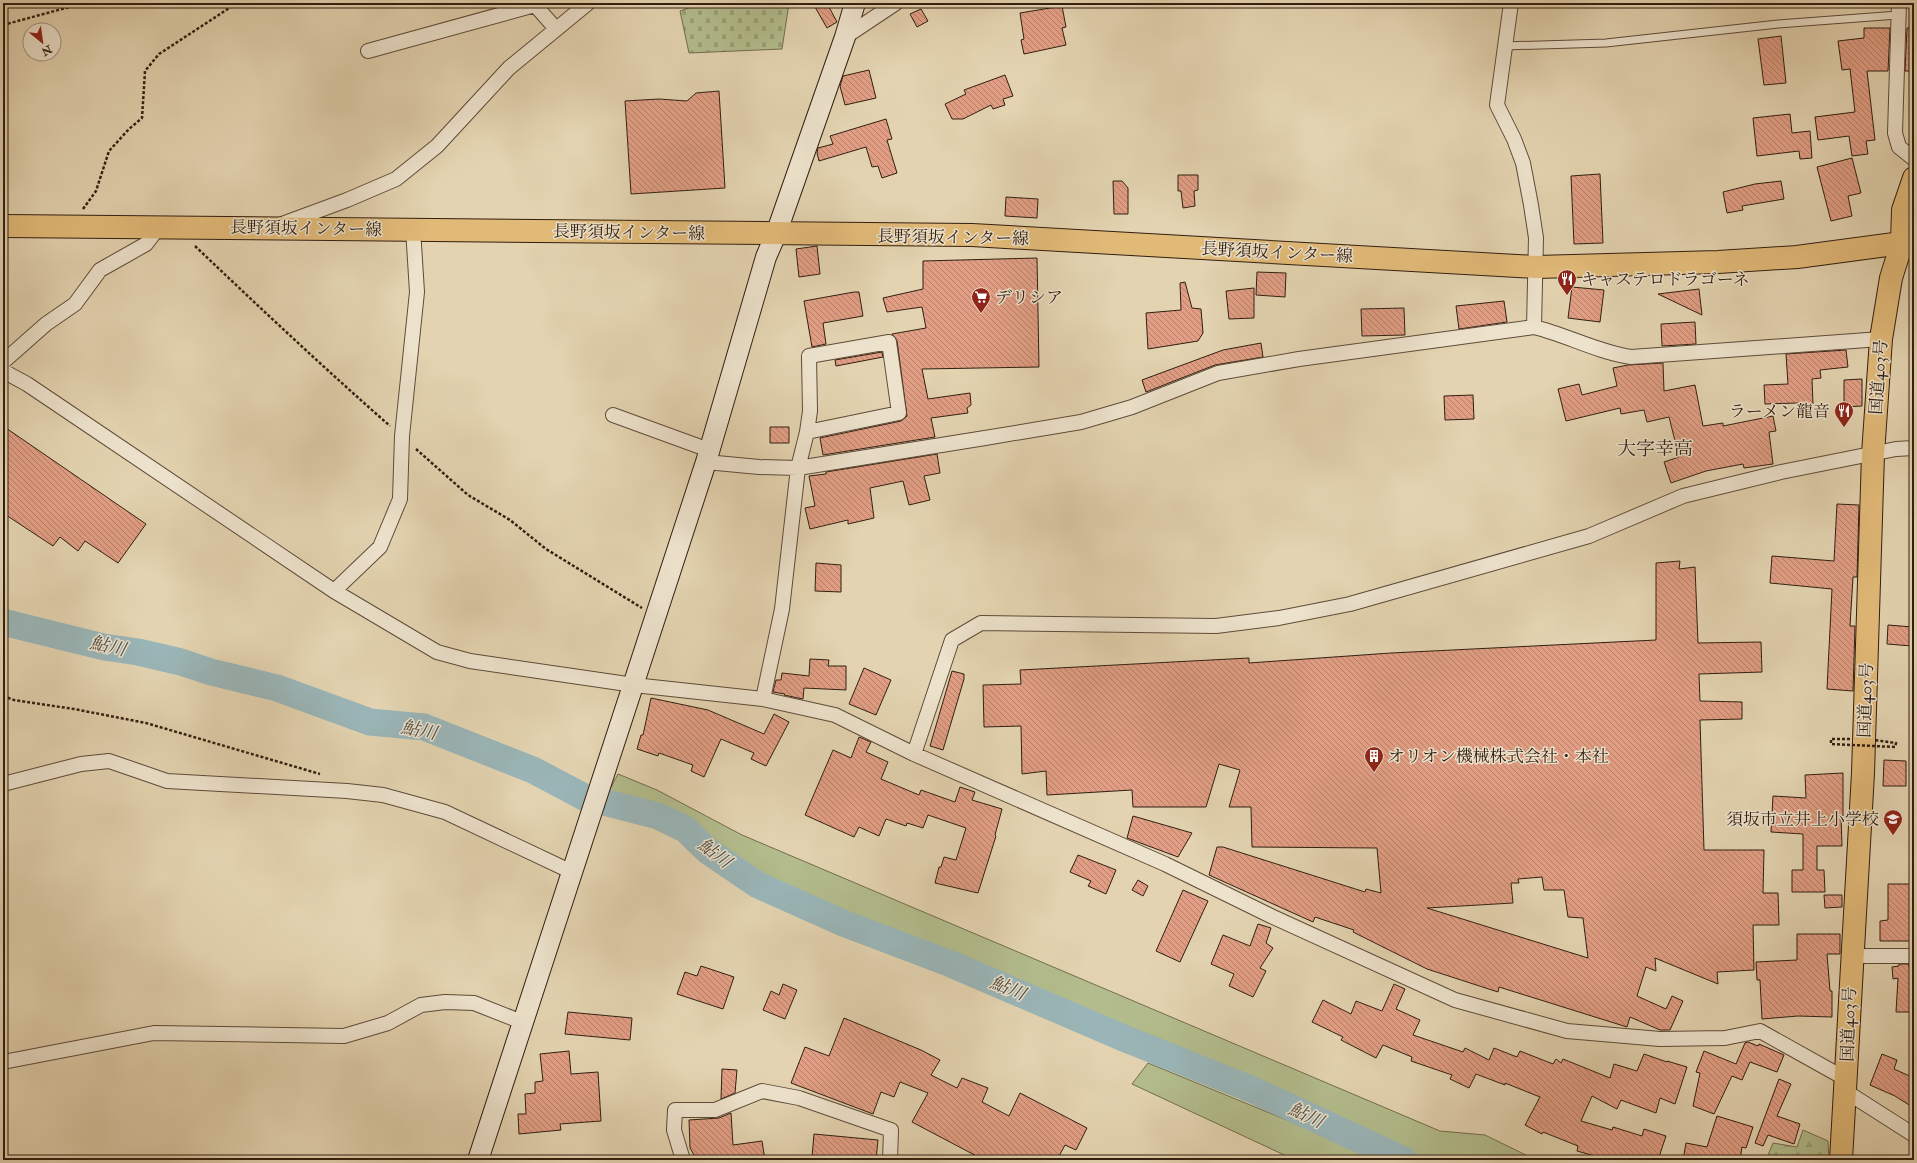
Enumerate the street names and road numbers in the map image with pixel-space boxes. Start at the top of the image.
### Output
street label: 長野須坂インター線 [230,217,382,240]
street label: 長野須坂インター線 [553,221,705,244]
street label: 長野須坂インター線 [877,226,1029,249]
street label: 長野須坂インター線 [1200,238,1354,267]
street label: 国道403号 [1865,339,1892,415]
street label: 国道403号 [1854,662,1877,738]
street label: 国道403号 [1837,986,1860,1062]

